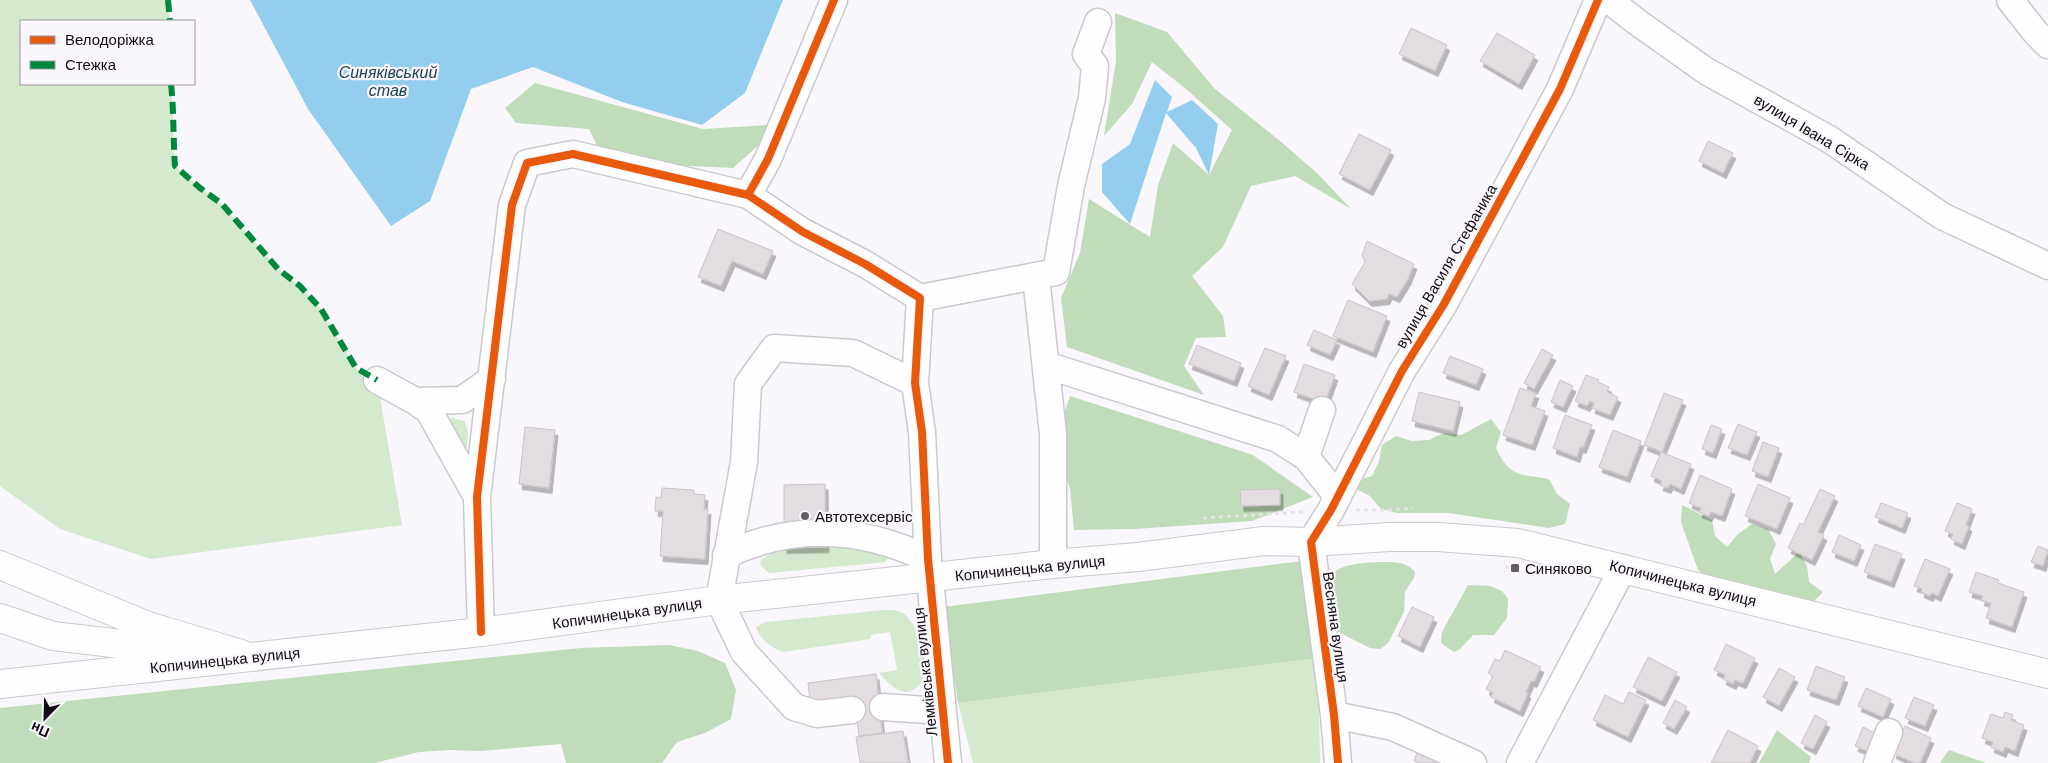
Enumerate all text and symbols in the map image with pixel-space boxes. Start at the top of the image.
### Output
legend [20,20,195,85]
text: Велодоріжка [65,31,154,48]
text: Стежка [65,56,117,73]
water label: Синяківський став [339,64,437,99]
street label: вулиця Івана Сірка [1751,91,1873,174]
street label: вулиця Василя Стефаника [1392,180,1500,351]
place label: Автотехсервіс [815,508,913,525]
marker: Автотехсервіс [799,510,811,522]
street label: Копичинецька вулиця [954,552,1106,584]
street label: Копичинецька вулиця [1608,557,1758,609]
place label: Синяково [1525,560,1592,577]
marker: Синяково [1509,562,1521,574]
street label: Весняна вулиця [1320,571,1352,683]
street label: Копичинецька вулиця [551,594,703,632]
street label: Лемківська вулиця [910,607,940,737]
street label: Копичинецька вулиця [149,644,301,676]
north arrow [20,693,70,743]
text: Пн [28,719,52,741]

